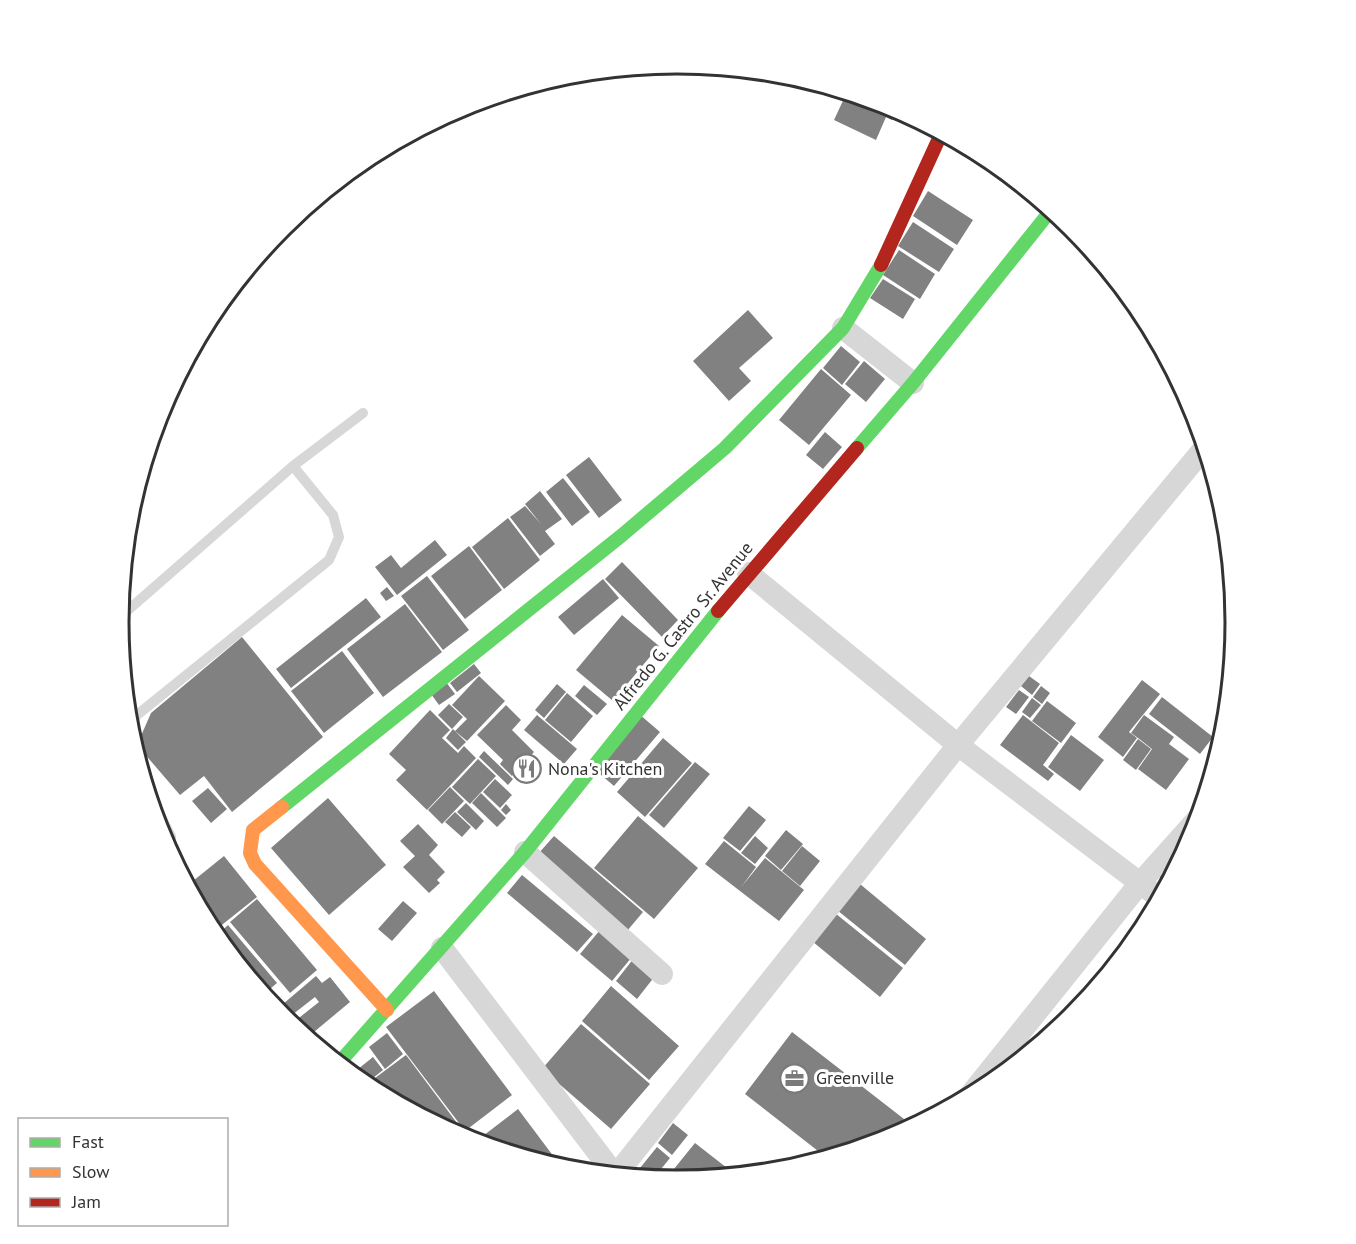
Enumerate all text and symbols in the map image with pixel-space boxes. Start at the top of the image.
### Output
street label: Alfredo G. Castro Sr. Avenue [608,537,758,714]
restaurant icon: Nona's Kitchen [511,753,543,785]
place label: Nona's Kitchen [548,757,662,780]
office icon: Greenville [779,1062,811,1094]
place label: Greenville [816,1066,894,1089]
legend [18,1118,228,1226]
text: Fast [72,1130,104,1153]
text: Slow [72,1160,110,1183]
text: Jam [71,1190,101,1213]

